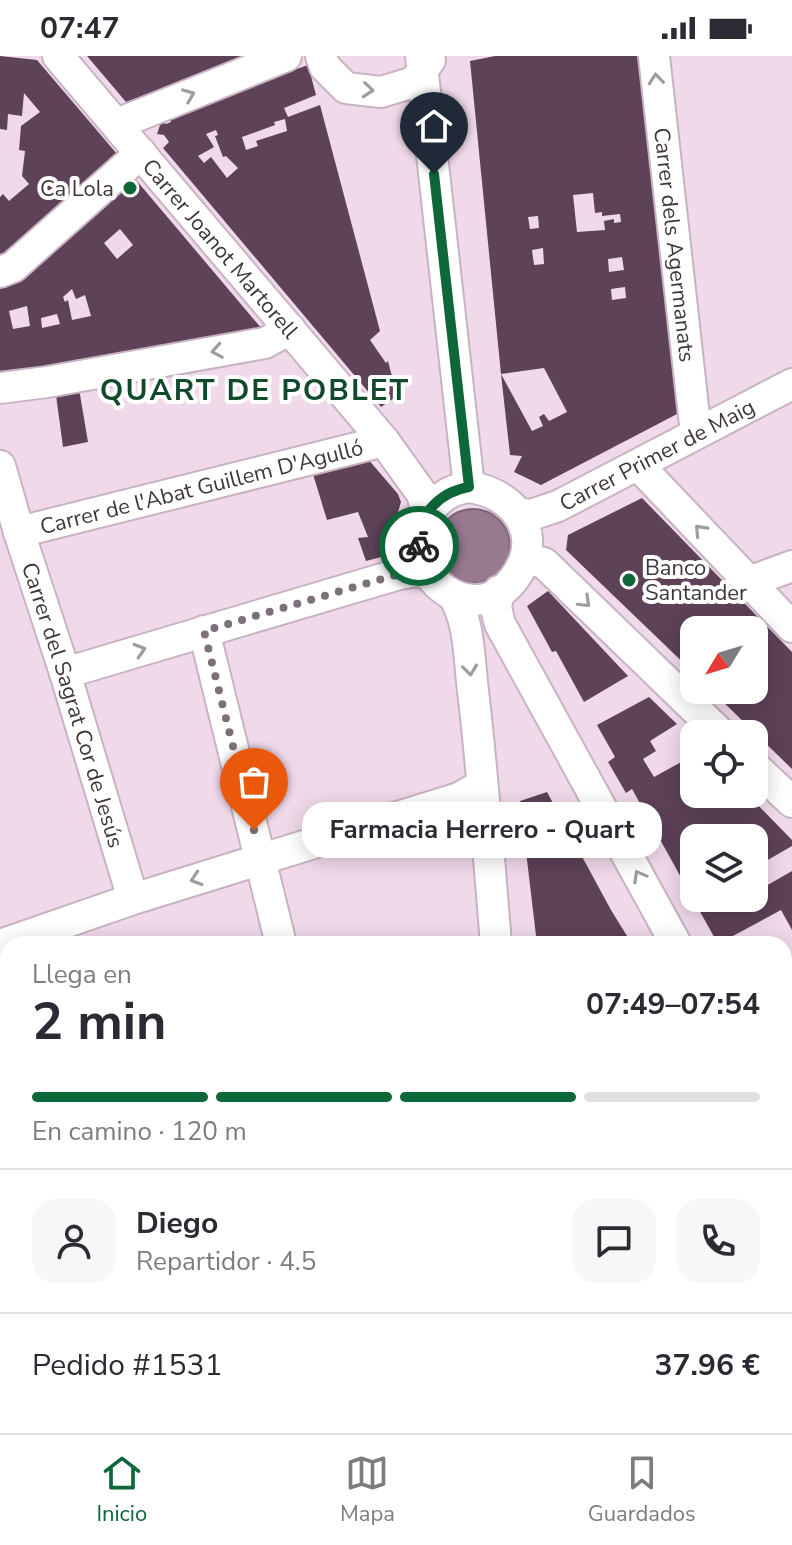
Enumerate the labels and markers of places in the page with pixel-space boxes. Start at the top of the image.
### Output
pin [400,92,468,174]
place label: Ca Lola [40,174,114,204]
marker: Ca Lola [121,179,139,197]
place label: Banco Santander [645,553,747,608]
marker: Banco Santander [620,571,638,589]
pin [220,748,288,830]
callout: Farmacia Herrero - Quart [302,802,662,858]

